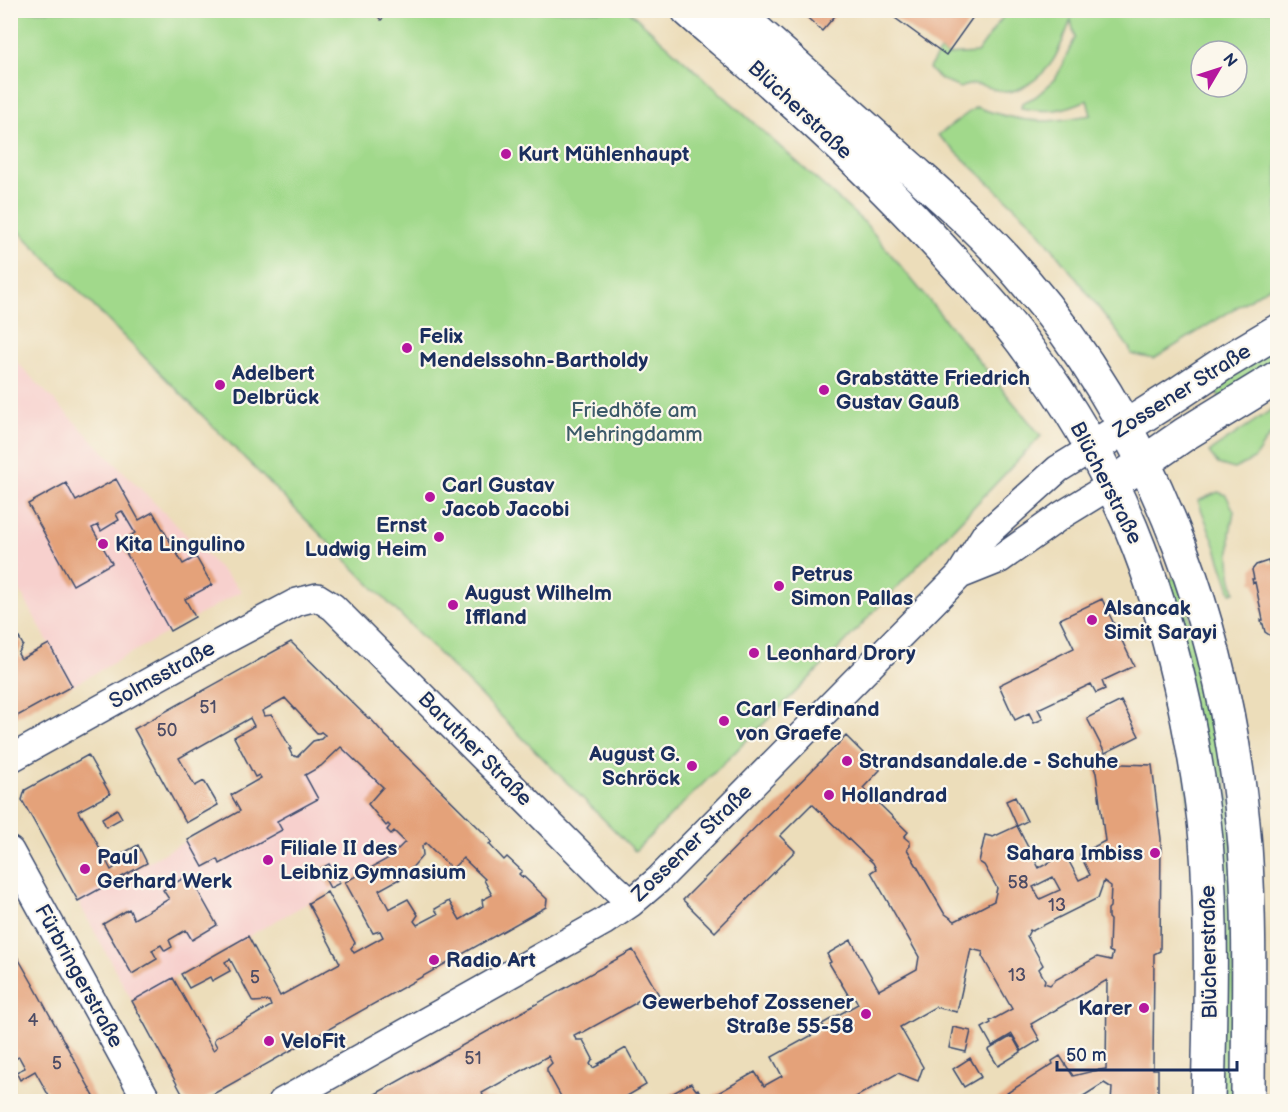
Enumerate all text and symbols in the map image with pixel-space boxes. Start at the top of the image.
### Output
north arrow [1189,39,1249,99]
text: N [1218,50,1241,71]
street label: Blücherstraße [743,55,857,165]
place label: Kurt Mühlenhaupt [518,142,689,167]
marker: Kurt Mühlenhaupt [499,147,513,161]
place label: Felix Mendelssohn-Bartholdy [419,324,648,373]
street label: Zossener Straße [1108,339,1255,444]
marker: Felix Mendelssohn-Bartholdy [400,341,414,355]
place label: Adelbert Delbrück [231,361,319,410]
place label: Grabstätte Friedrich Gustav Gauß [836,366,1030,415]
marker: Adelbert Delbrück [213,378,227,392]
marker: Grabstätte Friedrich Gustav Gauß [817,383,831,397]
park label: Friedhöfe am Mehringdamm [565,398,703,447]
street label: Blücherstraße [1064,418,1148,548]
place label: Carl Gustav Jacob Jacobi [442,473,570,522]
marker: Carl Gustav Jacob Jacobi [423,490,437,504]
place label: Ernst Ludwig Heim [305,513,427,562]
marker: Ernst Ludwig Heim [432,530,446,544]
place label: Kita Lingulino [115,532,245,557]
marker: Kita Lingulino [96,537,110,551]
place label: Petrus Simon Pallas [791,562,913,611]
marker: Petrus Simon Pallas [772,579,786,593]
place label: August Wilhelm Iffland [464,581,612,630]
place label: Alsancak Simit Sarayi [1103,596,1217,645]
marker: August Wilhelm Iffland [446,598,460,612]
marker: Alsancak Simit Sarayi [1085,613,1099,627]
street label: Solmsstraße [105,636,219,714]
place label: Leonhard Drory [766,641,916,666]
marker: Leonhard Drory [747,646,761,660]
street label: Baruther Straße [413,687,537,811]
house number: 51 [199,697,217,718]
place label: Carl Ferdinand von Graefe [735,697,880,746]
marker: Carl Ferdinand von Graefe [717,714,731,728]
house number: 50 [157,720,177,741]
place label: August G. Schröck [588,742,680,791]
place label: Strandsandale.de - Schuhe [859,749,1118,774]
marker: Strandsandale.de - Schuhe [840,754,854,768]
marker: August G. Schröck [685,759,699,773]
street label: Zossener Straße [626,779,757,907]
place label: Hollandrad [841,783,947,808]
marker: Hollandrad [822,788,836,802]
place label: Filiale II des Leibniz Gymnasium [280,836,466,885]
place label: Sahara Imbiss [1007,841,1143,866]
place label: Paul Gerhard Werk [97,845,232,894]
marker: Sahara Imbiss [1148,846,1162,860]
marker: Filiale II des Leibniz Gymnasium [261,853,275,867]
marker: Paul Gerhard Werk [78,862,92,876]
house number: 58 [1008,872,1028,893]
street label: Blücherstraße [1195,885,1223,1019]
house number: 13 [1048,895,1066,916]
street label: Fürbringerstraße [29,900,129,1052]
place label: Radio Art [446,948,536,973]
marker: Radio Art [427,953,441,967]
house number: 13 [1008,965,1026,986]
house number: 5 [250,967,260,988]
place label: Gewerbehof Zossener Straße 55-58 [642,990,855,1039]
place label: Karer [1078,996,1133,1021]
marker: Karer [1137,1001,1151,1015]
marker: Gewerbehof Zossener Straße 55-58 [859,1007,873,1021]
house number: 4 [28,1010,39,1031]
place label: VeloFit [281,1029,346,1054]
marker: VeloFit [262,1034,276,1048]
scale bar [1057,1034,1237,1072]
text: 50 m [1066,1045,1107,1066]
house number: 51 [464,1048,482,1069]
house number: 5 [52,1053,62,1074]

